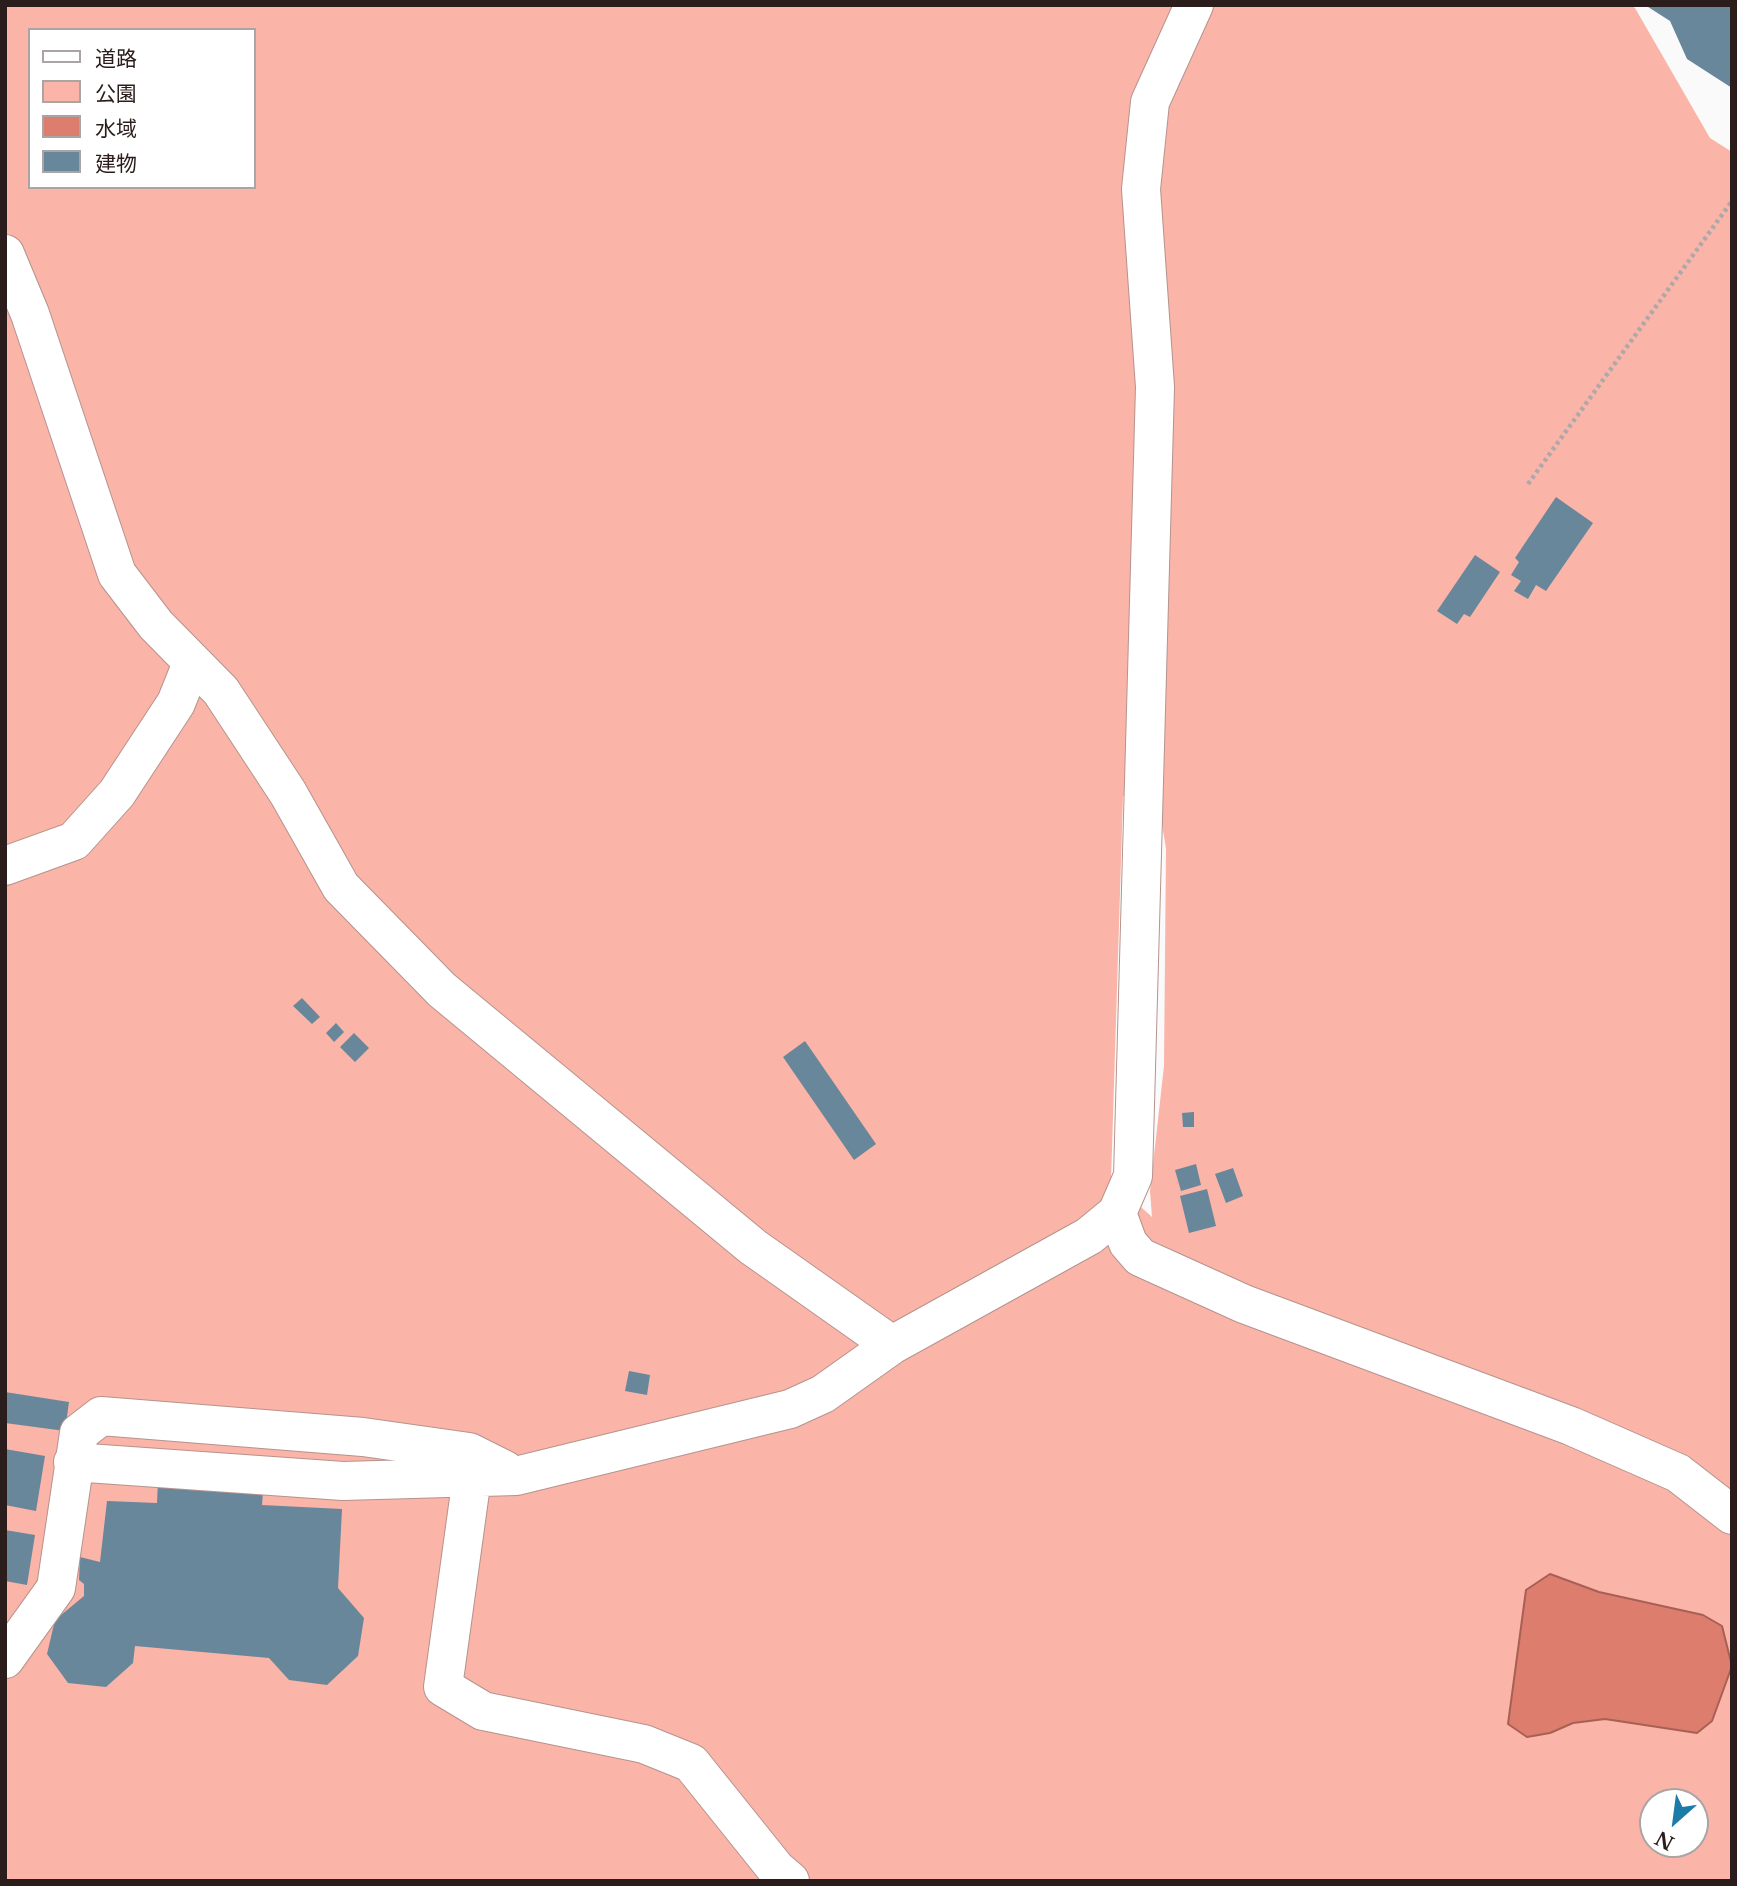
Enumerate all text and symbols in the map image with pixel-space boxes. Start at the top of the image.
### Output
legend [28,28,256,189]
text: 道路 [95,46,137,72]
text: 公園 [95,81,137,107]
text: 水域 [95,116,137,142]
text: 建物 [95,151,137,177]
north arrow [1639,1788,1709,1858]
text: N [1652,1826,1678,1855]

